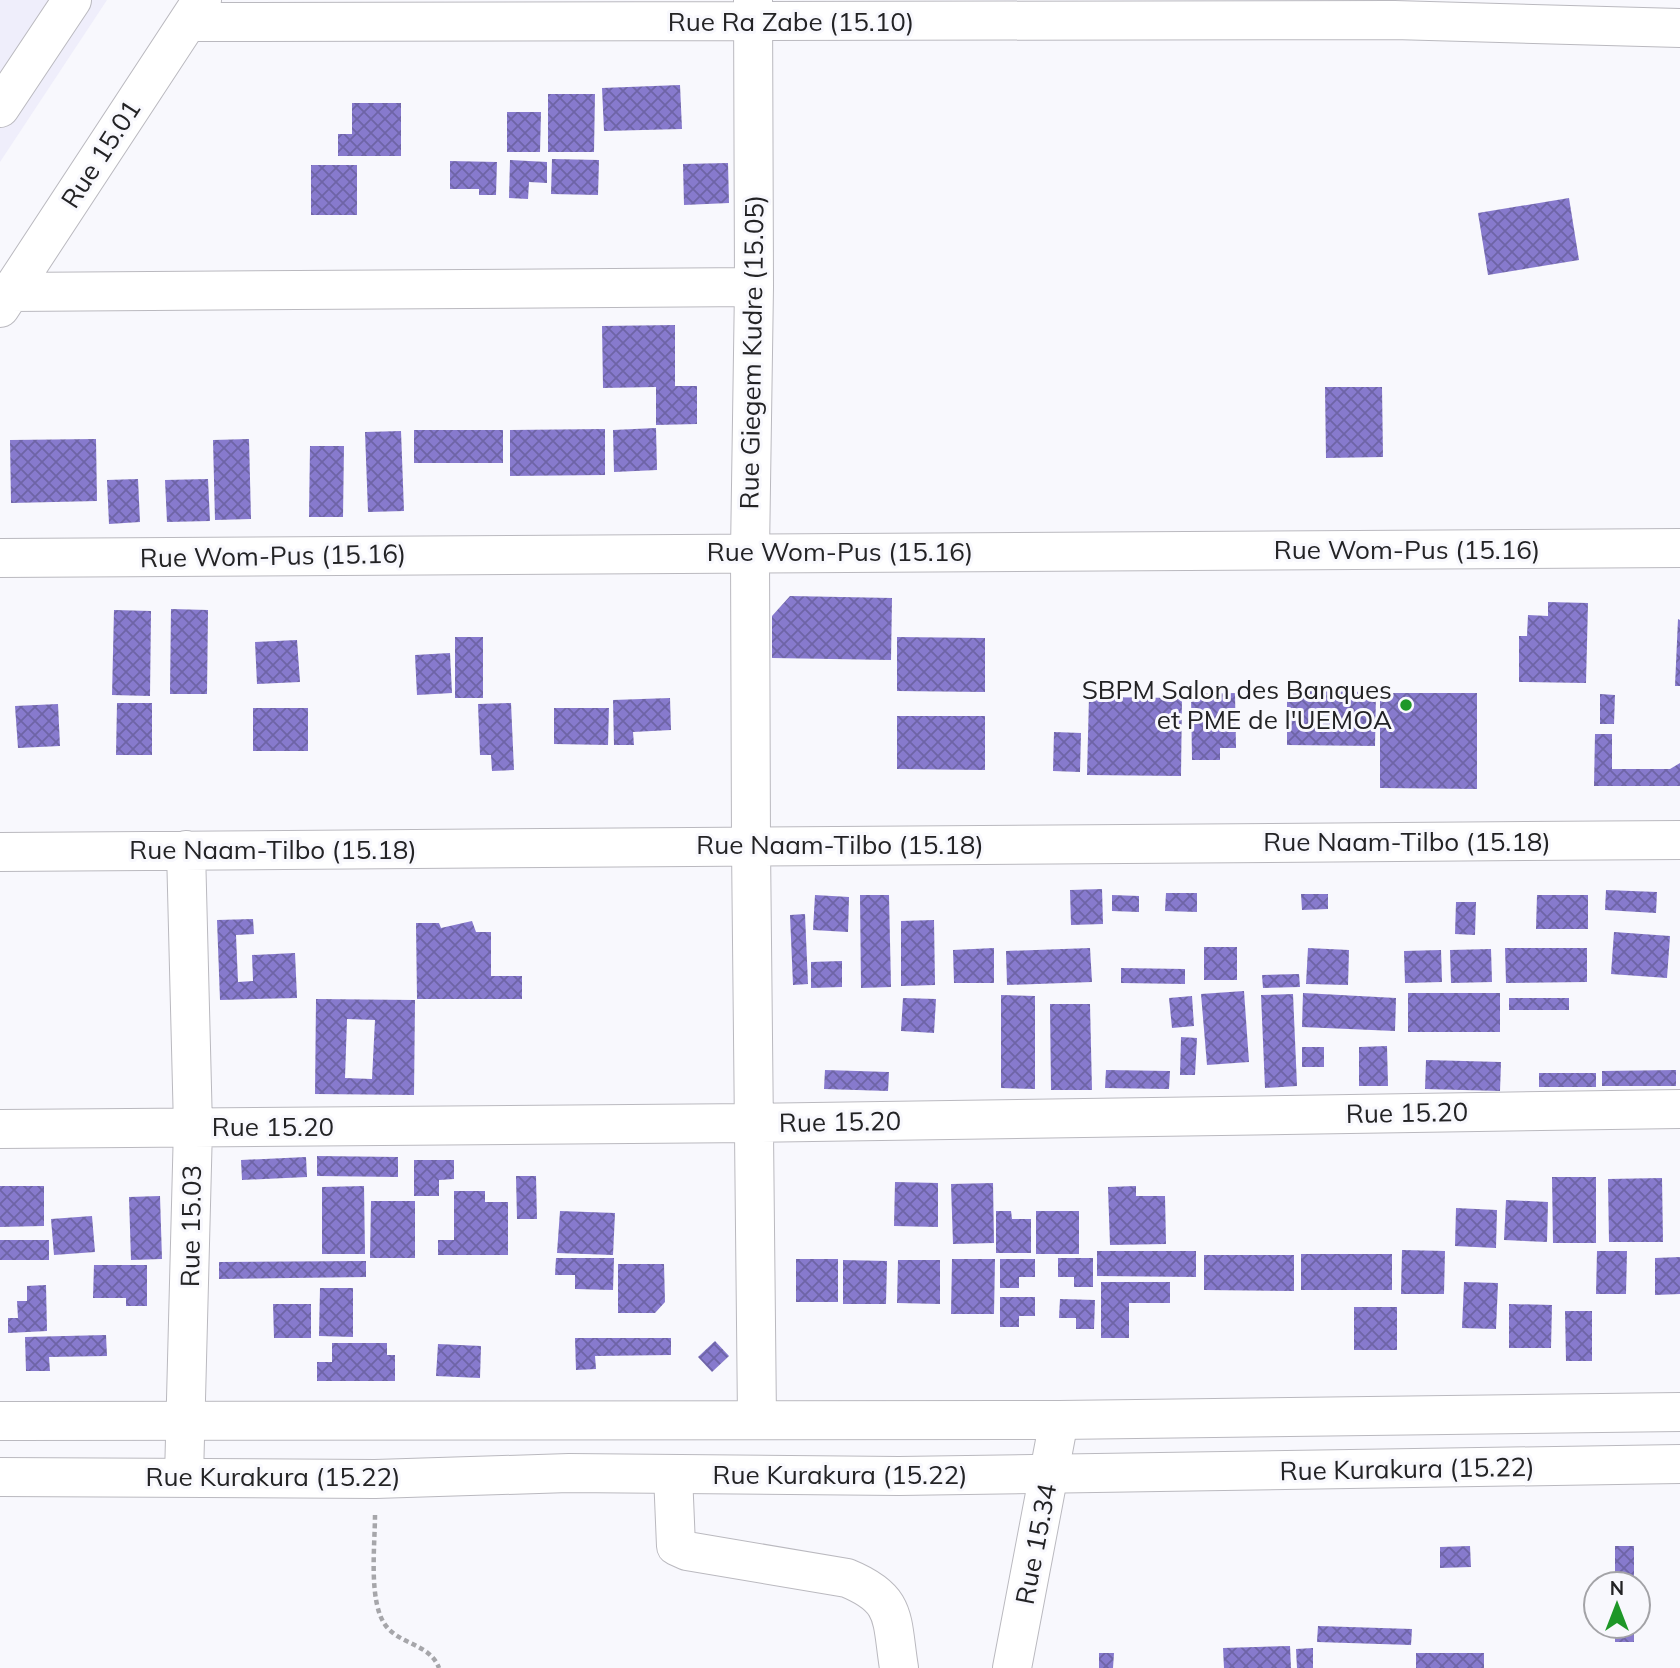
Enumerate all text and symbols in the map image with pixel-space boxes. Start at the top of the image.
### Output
street label: Rue Ra Zabe (15.10) [668,5,914,38]
street label: Rue 15.01 [53,93,148,214]
street label: Rue Giegem Kudre (15.05) [732,194,771,510]
street label: Rue Wom-Pus (15.16) [1274,533,1540,566]
street label: Rue Wom-Pus (15.16) [707,535,973,568]
street label: Rue Wom-Pus (15.16) [140,537,406,574]
place label: SBPM Salon des Banques et PME de l'UEMOA [1082,673,1392,736]
marker: SBPM Salon des Banques et PME de l'UEMOA [1398,697,1414,713]
street label: Rue Naam-Tilbo (15.18) [1263,825,1551,858]
street label: Rue Naam-Tilbo (15.18) [696,828,984,861]
street label: Rue Naam-Tilbo (15.18) [129,833,417,866]
street label: Rue 15.20 [1346,1095,1468,1130]
street label: Rue 15.20 [779,1104,901,1139]
street label: Rue 15.20 [212,1110,334,1143]
street label: Rue 15.03 [173,1165,208,1287]
street label: Rue Kurakura (15.22) [1279,1450,1535,1487]
street label: Rue Kurakura (15.22) [712,1458,968,1491]
street label: Rue Kurakura (15.22) [145,1460,401,1493]
street label: Rue 15.34 [1008,1481,1063,1607]
north arrow [1582,1570,1652,1640]
text: N [1610,1576,1624,1600]

